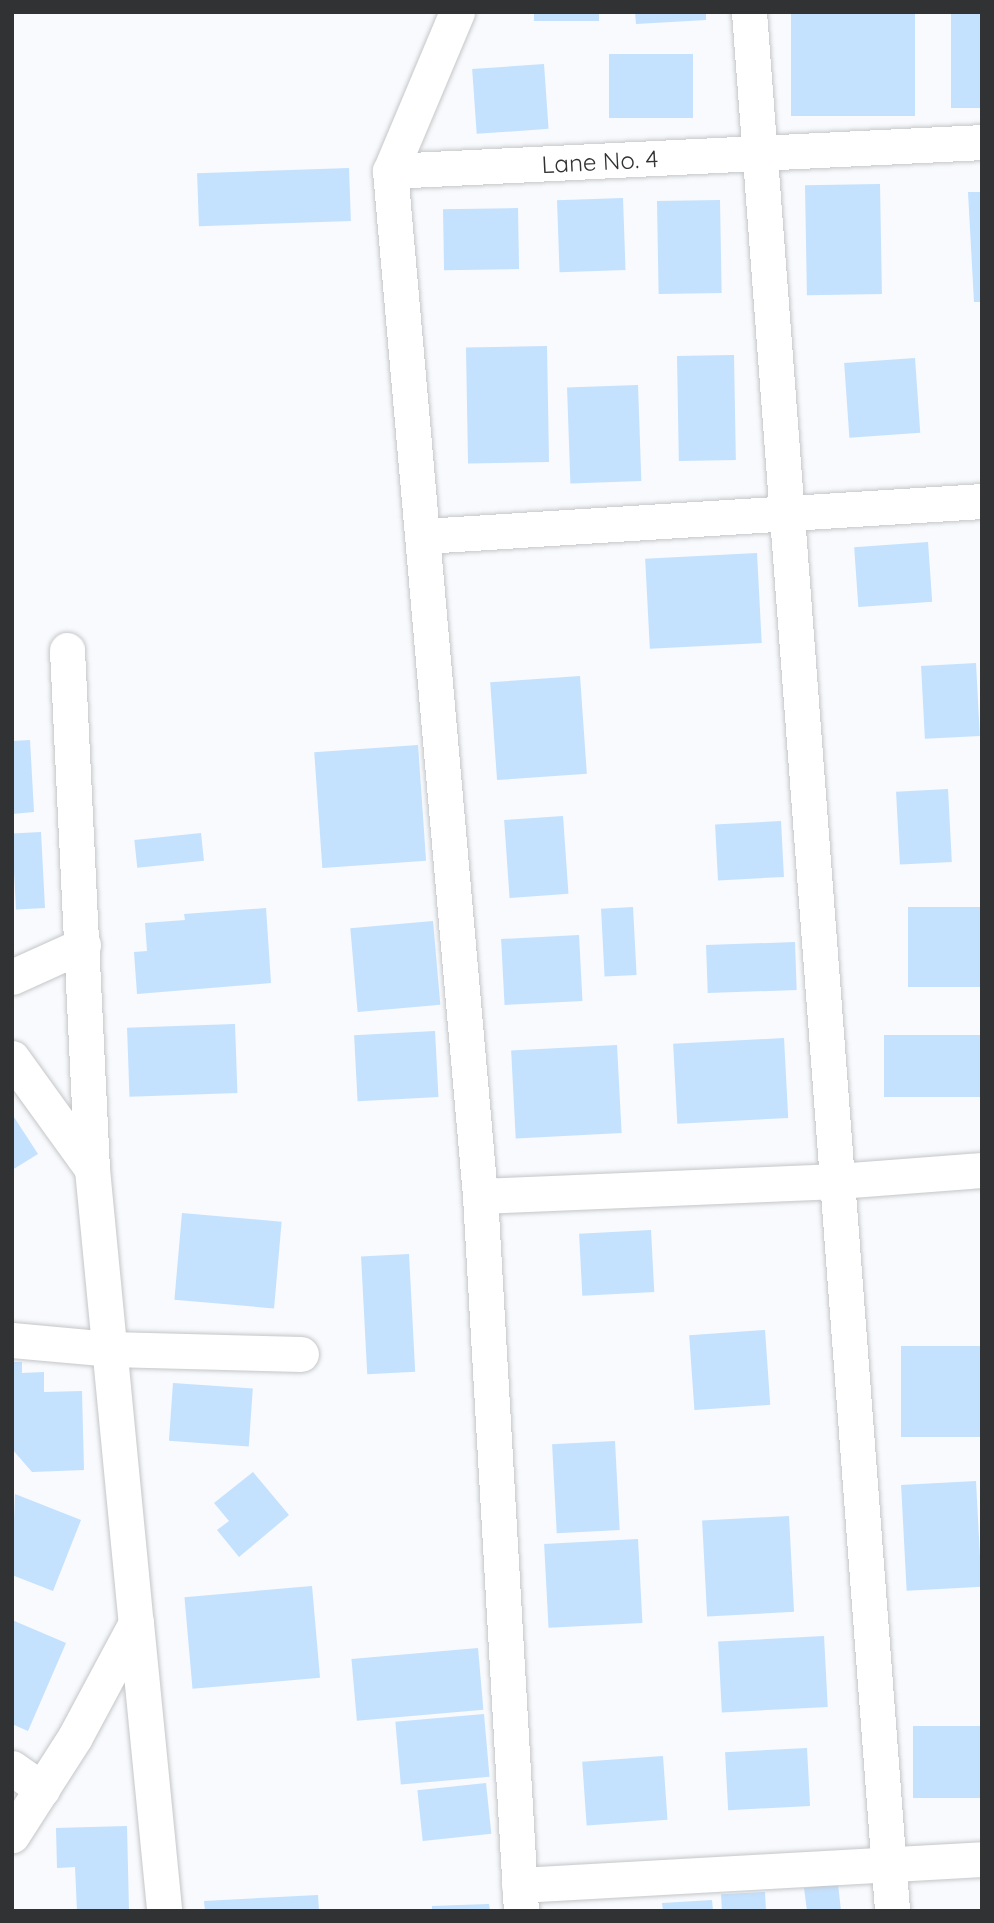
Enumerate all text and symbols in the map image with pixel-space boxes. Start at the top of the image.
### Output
street label: Lane No. 4 [541,145,659,179]

